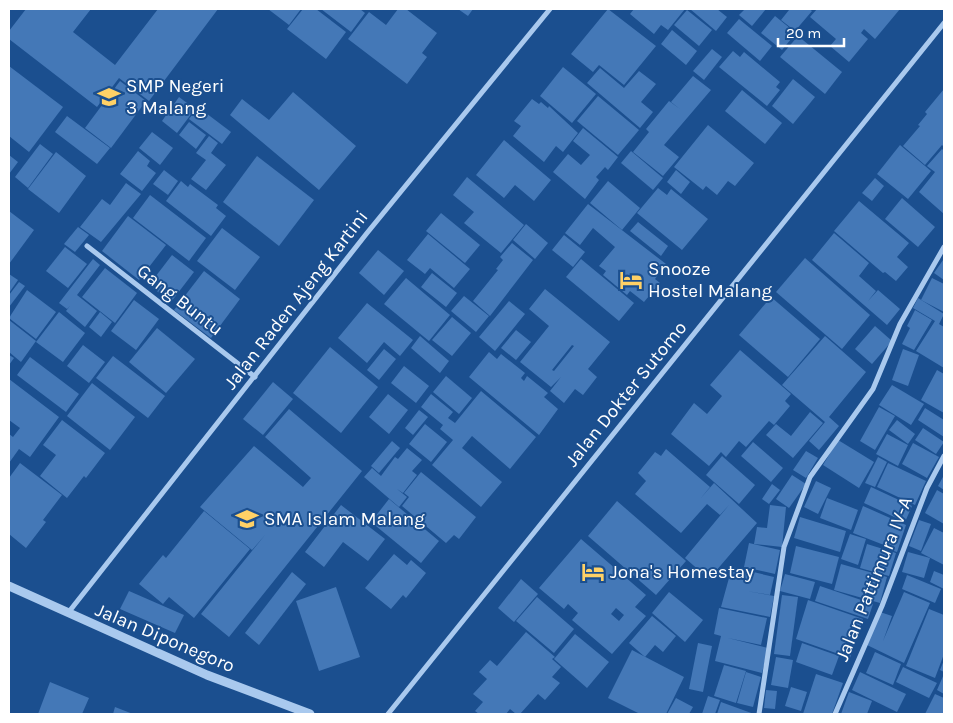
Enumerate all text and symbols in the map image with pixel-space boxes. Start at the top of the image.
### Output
scale bar [778,15,844,47]
text: 20 m [786,24,821,42]
place label: SMP Negeri 3 Malang [126,75,224,119]
school or university icon: SMP Negeri 3 Malang [96,84,122,110]
street label: Jalan Raden Ajeng Kartini [219,206,373,394]
place label: Snooze Hostel Malang [648,258,773,302]
street label: Gang Buntu [133,260,227,340]
hotel icon: Snooze Hostel Malang [618,267,644,293]
street label: Jalan Dokter Sutomo [561,317,691,471]
street label: Jalan Pattimura IV-A [831,493,917,664]
school or university icon: SMA Islam Malang [234,506,260,532]
place label: SMA Islam Malang [264,508,425,530]
hotel icon: Jona's Homestay [580,559,606,585]
place label: Jona's Homestay [610,561,754,583]
street label: Jalan Diponegoro [92,599,238,677]

